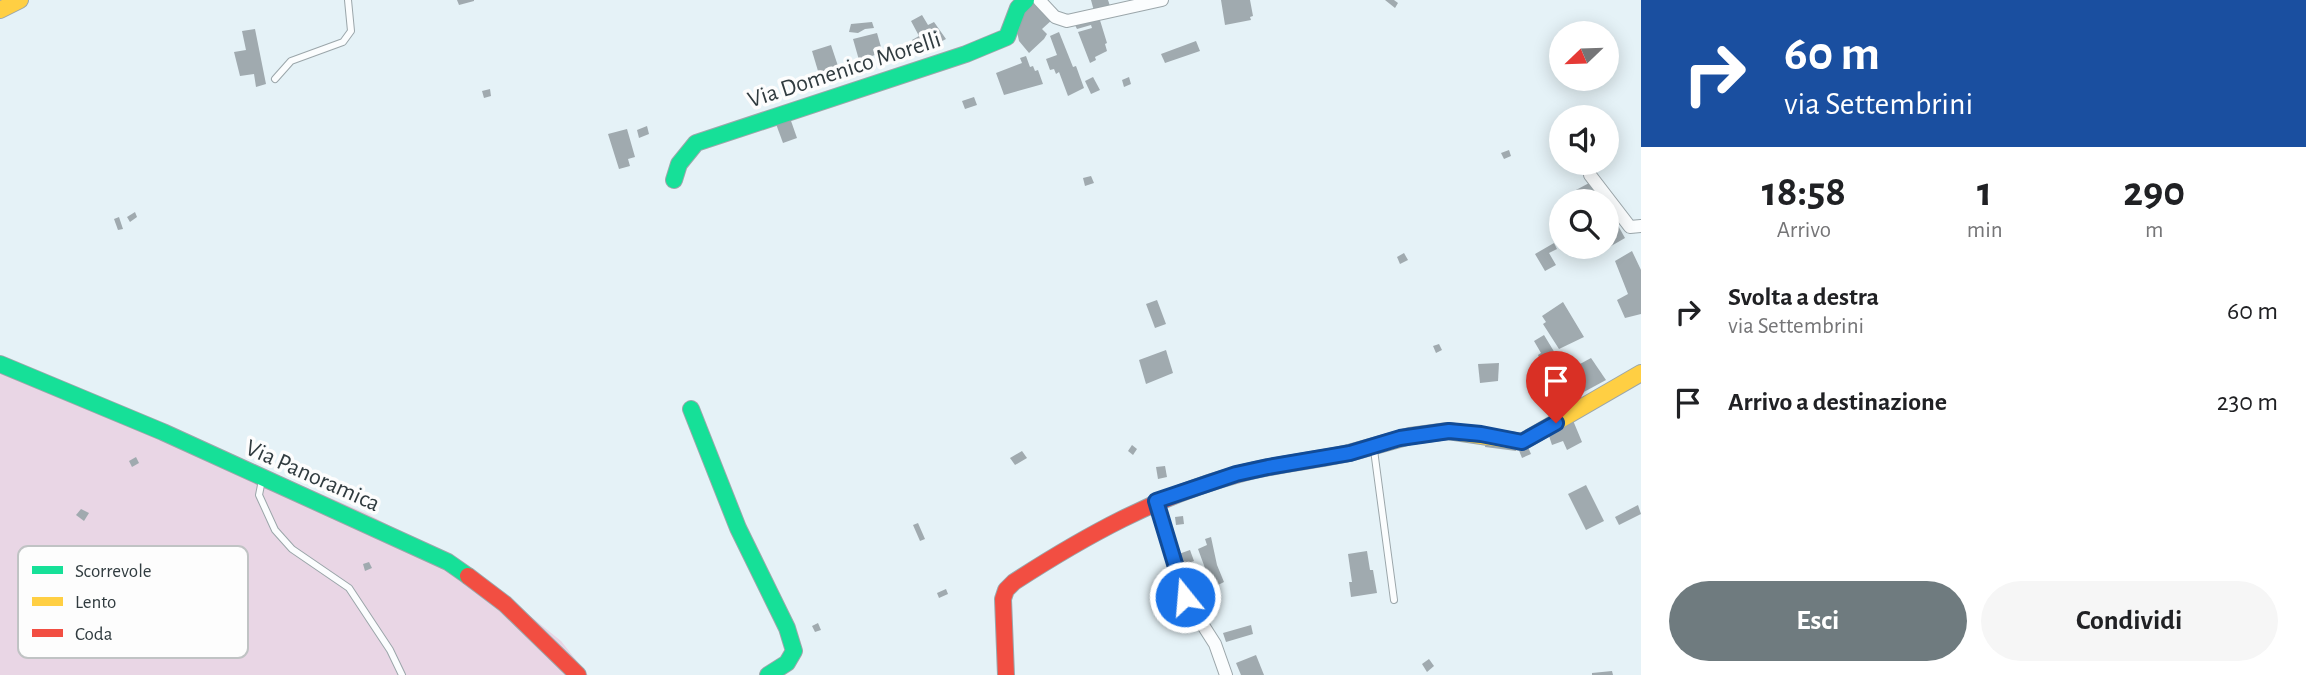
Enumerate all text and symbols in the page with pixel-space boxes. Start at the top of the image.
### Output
north arrow [1549,21,1619,91]
map controls [1549,21,1619,259]
street label: Via Domenico Morelli [745,27,944,112]
icon: right [1669,28,1760,119]
text: 60 m [1784,30,1880,79]
text: via Settembrini [1784,88,1973,120]
button: sound [1549,105,1619,175]
text: 18:58 [1762,171,1846,213]
text: 1 [1977,171,1992,213]
text: 290 [2123,171,2185,213]
button: search [1549,189,1619,259]
text: Arrivo [1777,219,1831,242]
text: min [1967,219,2003,242]
text: m [2145,219,2163,242]
text: Svolta a destra [1728,284,1879,310]
icon: right [1669,293,1707,331]
text: 60 m [2227,298,2278,324]
text: via Settembrini [1728,315,1864,338]
pin [1526,351,1586,423]
icon: arrive [1537,362,1575,400]
icon: arrive [1669,384,1707,422]
text: Arrivo a destinazione [1728,389,1947,415]
text: 230 m [2217,389,2278,415]
street label: Via Panoramica [242,436,383,516]
legend [18,546,248,658]
position arrow [1148,560,1222,634]
text: Scorrevole [75,562,152,581]
button: Esci [1669,581,1967,661]
button: Condividi [1981,581,2278,661]
text: Lento [75,593,116,612]
text: Coda [75,625,113,644]

